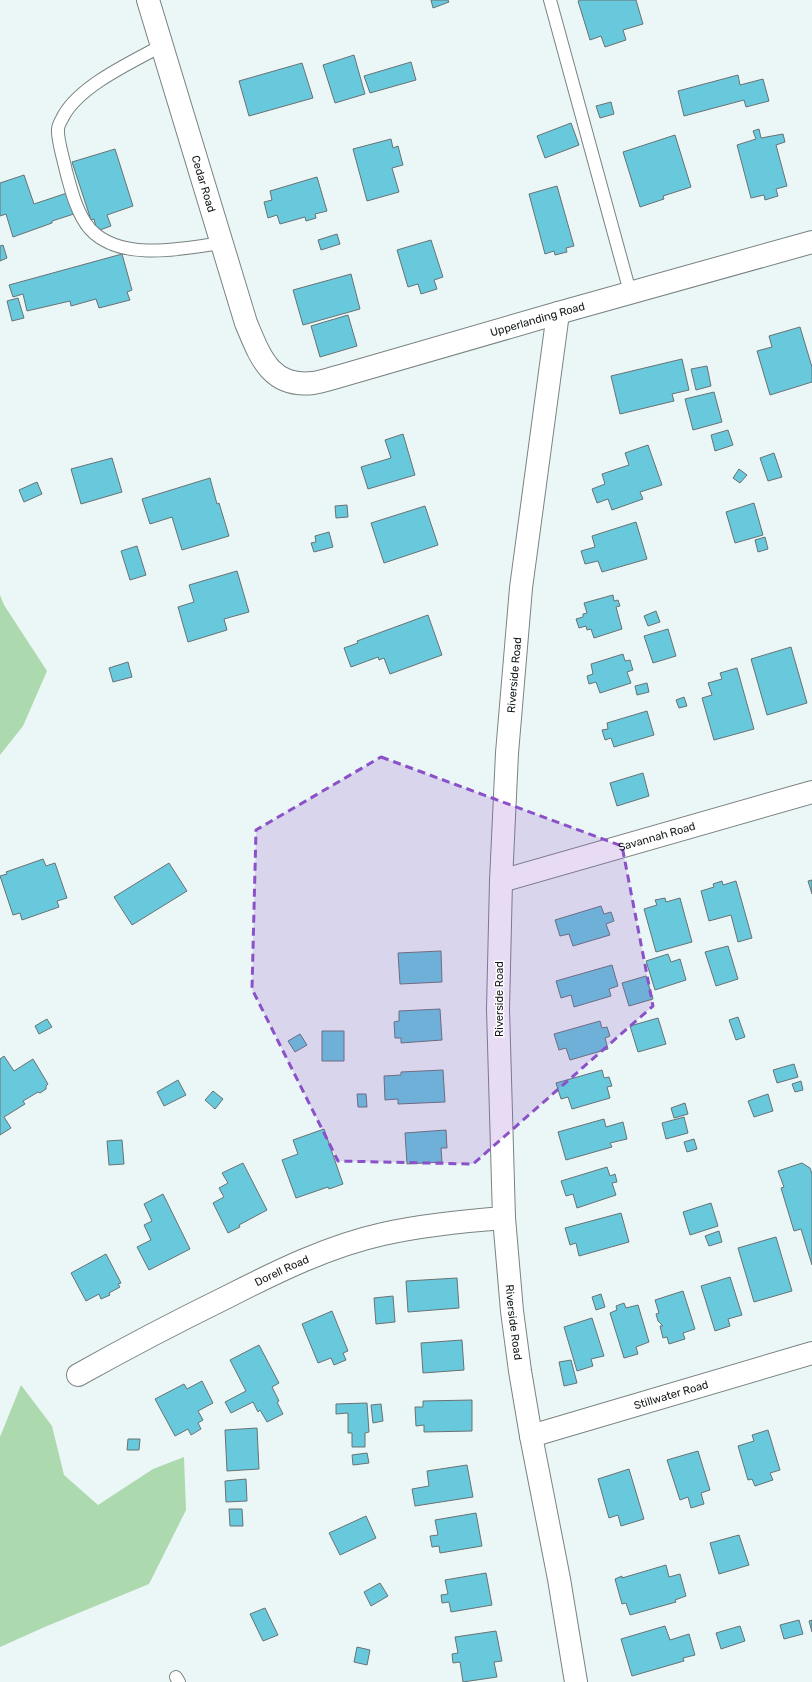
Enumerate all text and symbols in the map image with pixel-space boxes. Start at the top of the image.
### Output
street label: Cedar Road [189,154,218,214]
street label: Upperlanding Road [489,300,586,339]
street label: Riverside Road [505,637,524,713]
street label: Savannah Road [617,820,697,854]
street label: Riverside Road [493,961,506,1037]
street label: Dorell Road [253,1253,311,1289]
street label: Riverside Road [503,1284,524,1361]
street label: Stillwater Road [632,1378,710,1412]

